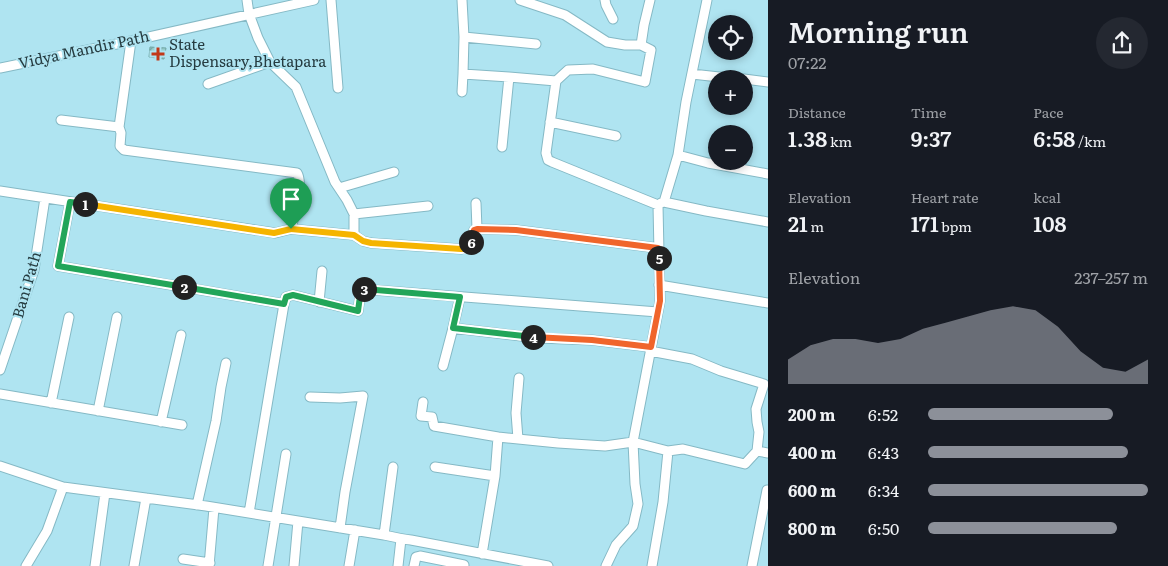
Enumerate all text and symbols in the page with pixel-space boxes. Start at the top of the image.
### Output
text: Morning run [788,10,969,52]
map controls [708,15,753,170]
button: locate [708,15,753,60]
button: share [1096,17,1148,69]
street label: Vidya Mandir Path [16,23,151,74]
place label: State Dispensary,Bhetapara [169,32,327,72]
marker: State Dispensary,Bhetapara [151,47,165,61]
text: 07:22 [788,50,826,74]
button: + [708,70,753,115]
text: Distance [788,102,846,122]
text: Time [911,102,946,122]
text: Pace [1033,102,1063,122]
text: 1.38 [788,122,827,153]
text: 9:37 [911,122,951,153]
text: 6:58 [1033,122,1075,153]
button: − [708,125,753,170]
text: km [827,131,852,151]
text: /km [1075,131,1106,151]
pin [270,178,312,229]
icon: arrive [277,185,305,213]
text: Elevation [788,187,851,207]
text: Heart rate [911,187,979,207]
text: kcal [1033,187,1061,207]
pin: 1 [72,192,98,216]
text: 1 [83,194,88,214]
text: 21 [788,207,808,238]
text: 171 [911,207,939,238]
text: 108 [1033,207,1067,238]
text: m [808,216,824,236]
text: bpm [939,216,972,236]
pin: 6 [458,230,484,254]
text: 6 [467,232,476,252]
pin: 5 [646,246,672,270]
street label: Bani Path [5,248,46,321]
text: 5 [656,248,663,268]
text: Elevation [788,265,860,289]
text: 237–257 m [1074,265,1148,289]
pin: 2 [172,274,196,300]
pin: 3 [352,276,376,302]
text: 2 [181,277,188,297]
text: 3 [361,279,368,299]
pin: 4 [520,324,546,350]
text: 4 [529,327,538,347]
text: 200 m [788,402,835,426]
text: 6:52 [868,402,898,426]
text: 400 m [788,440,837,464]
text: 6:43 [868,440,899,464]
text: 600 m [788,478,836,502]
text: 6:34 [868,478,899,502]
text: 800 m [788,516,836,540]
text: 6:50 [868,516,899,540]

